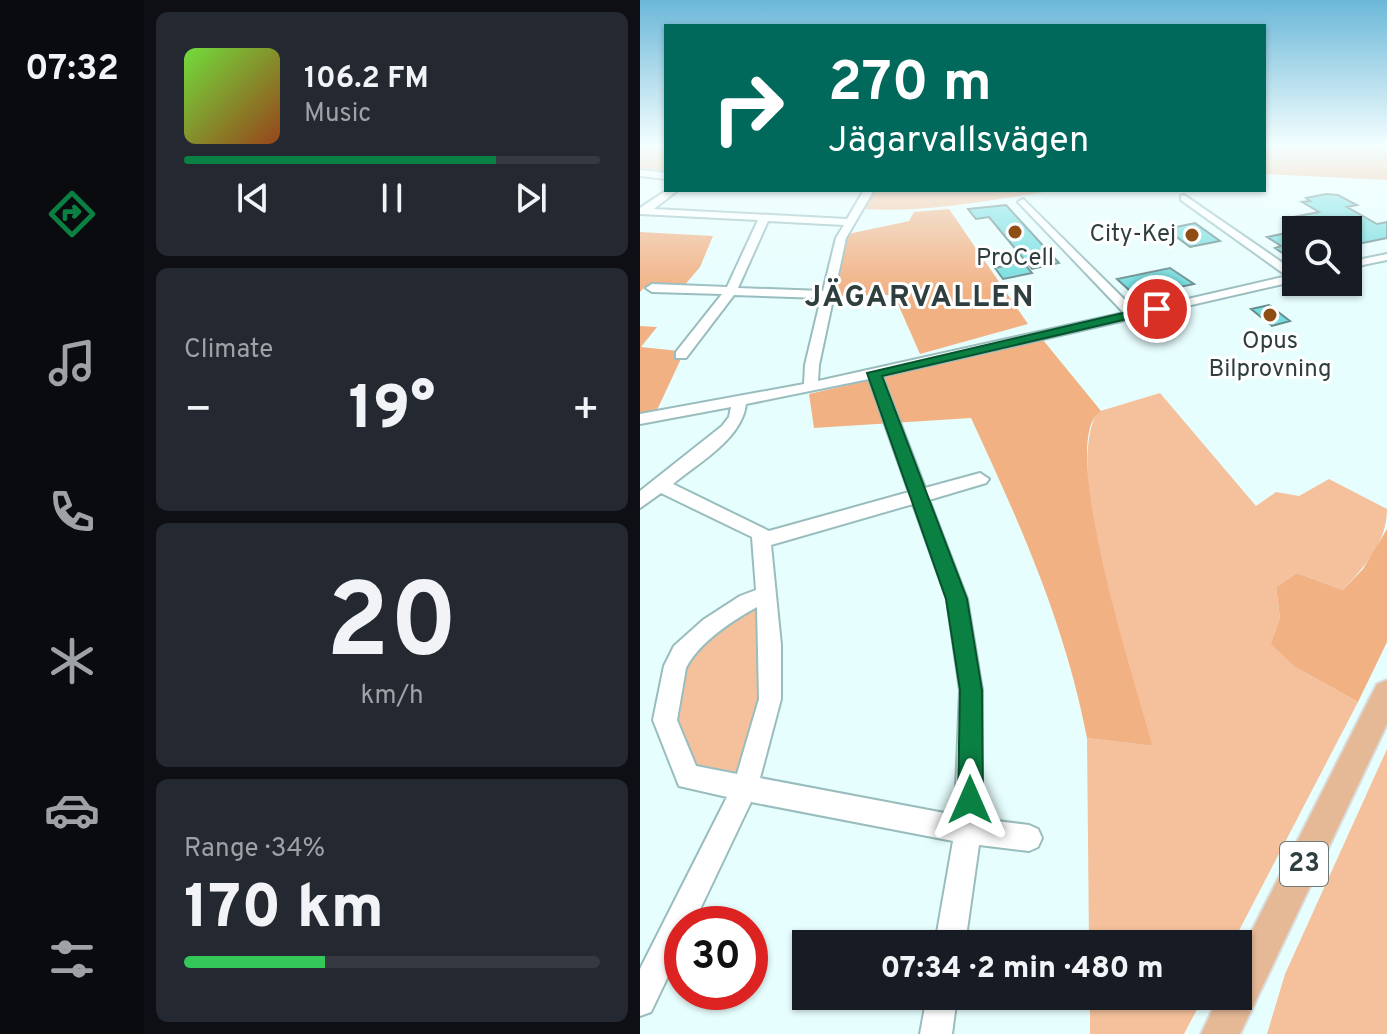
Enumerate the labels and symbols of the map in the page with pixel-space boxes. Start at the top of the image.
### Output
place label: City-Kej [1089,220,1176,250]
marker: ProCell [1006,223,1024,241]
marker: City-Kej [1183,226,1201,244]
place label: ProCell [976,244,1054,274]
pin [1123,275,1191,343]
district label: JÄGARVALLEN [805,278,1035,317]
marker: Opus Bilprovning [1261,306,1279,324]
place label: Opus Bilprovning [1208,327,1332,385]
position arrow [928,758,1012,842]
road number: 23 [1280,842,1328,886]
speed limit sign: 30 [664,906,768,1010]

